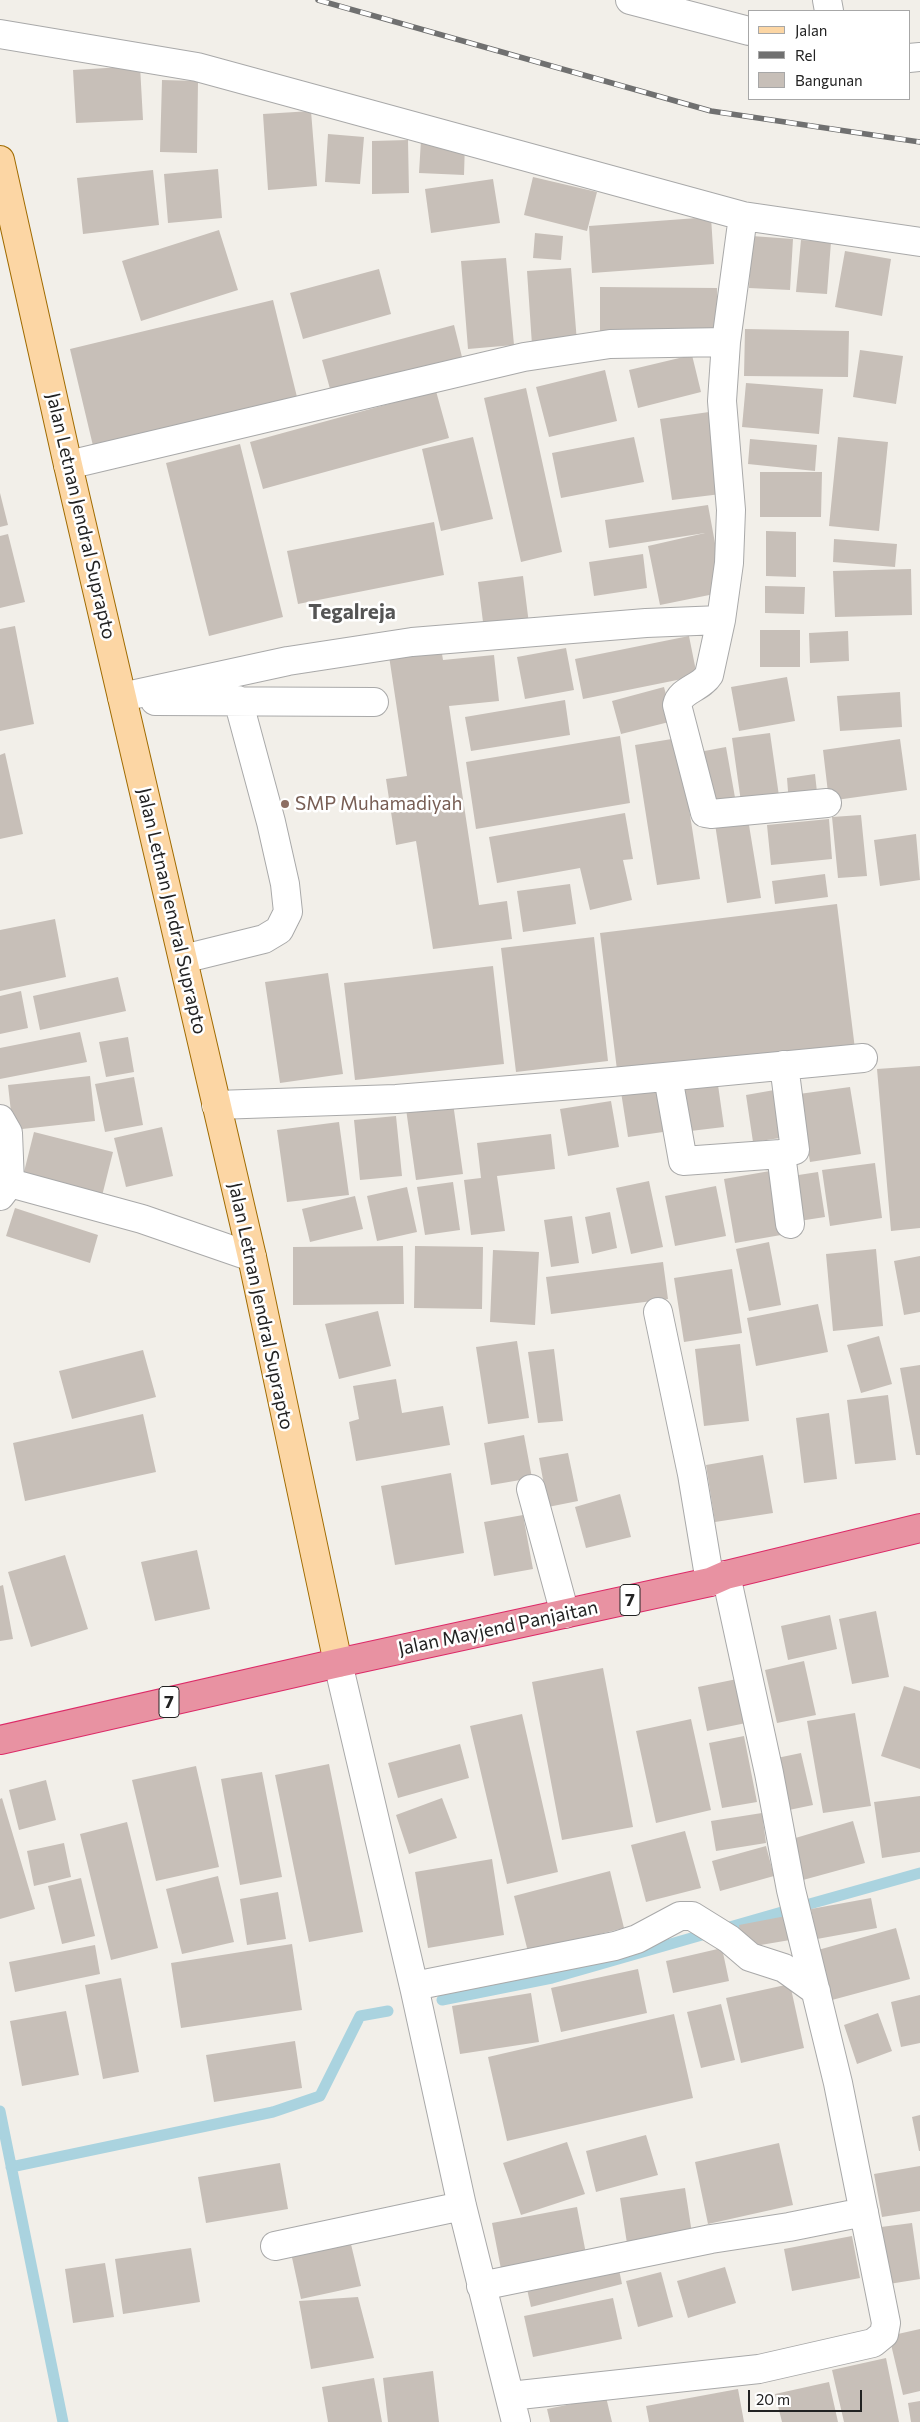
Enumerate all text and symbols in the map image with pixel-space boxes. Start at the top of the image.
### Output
legend [748,10,910,100]
text: Jalan [795,21,827,39]
text: Rel [795,46,816,64]
text: Bangunan [795,71,863,89]
street label: Jalan Letnan Jendral Suprapto [42,391,120,641]
district label: Tegalreja [308,599,396,625]
street label: Jalan Letnan Jendral Suprapto [133,786,211,1036]
place label: SMP Muhamadiyah [295,793,462,815]
marker: SMP Muhamadiyah [279,798,291,810]
street label: Jalan Letnan Jendral Suprapto [224,1180,298,1432]
road number: 7 [620,1584,640,1616]
street label: Jalan Mayjend Panjaitan [396,1596,600,1660]
road number: 7 [159,1686,179,1718]
scale bar [750,2380,864,2412]
text: 20 m [756,2390,790,2408]

